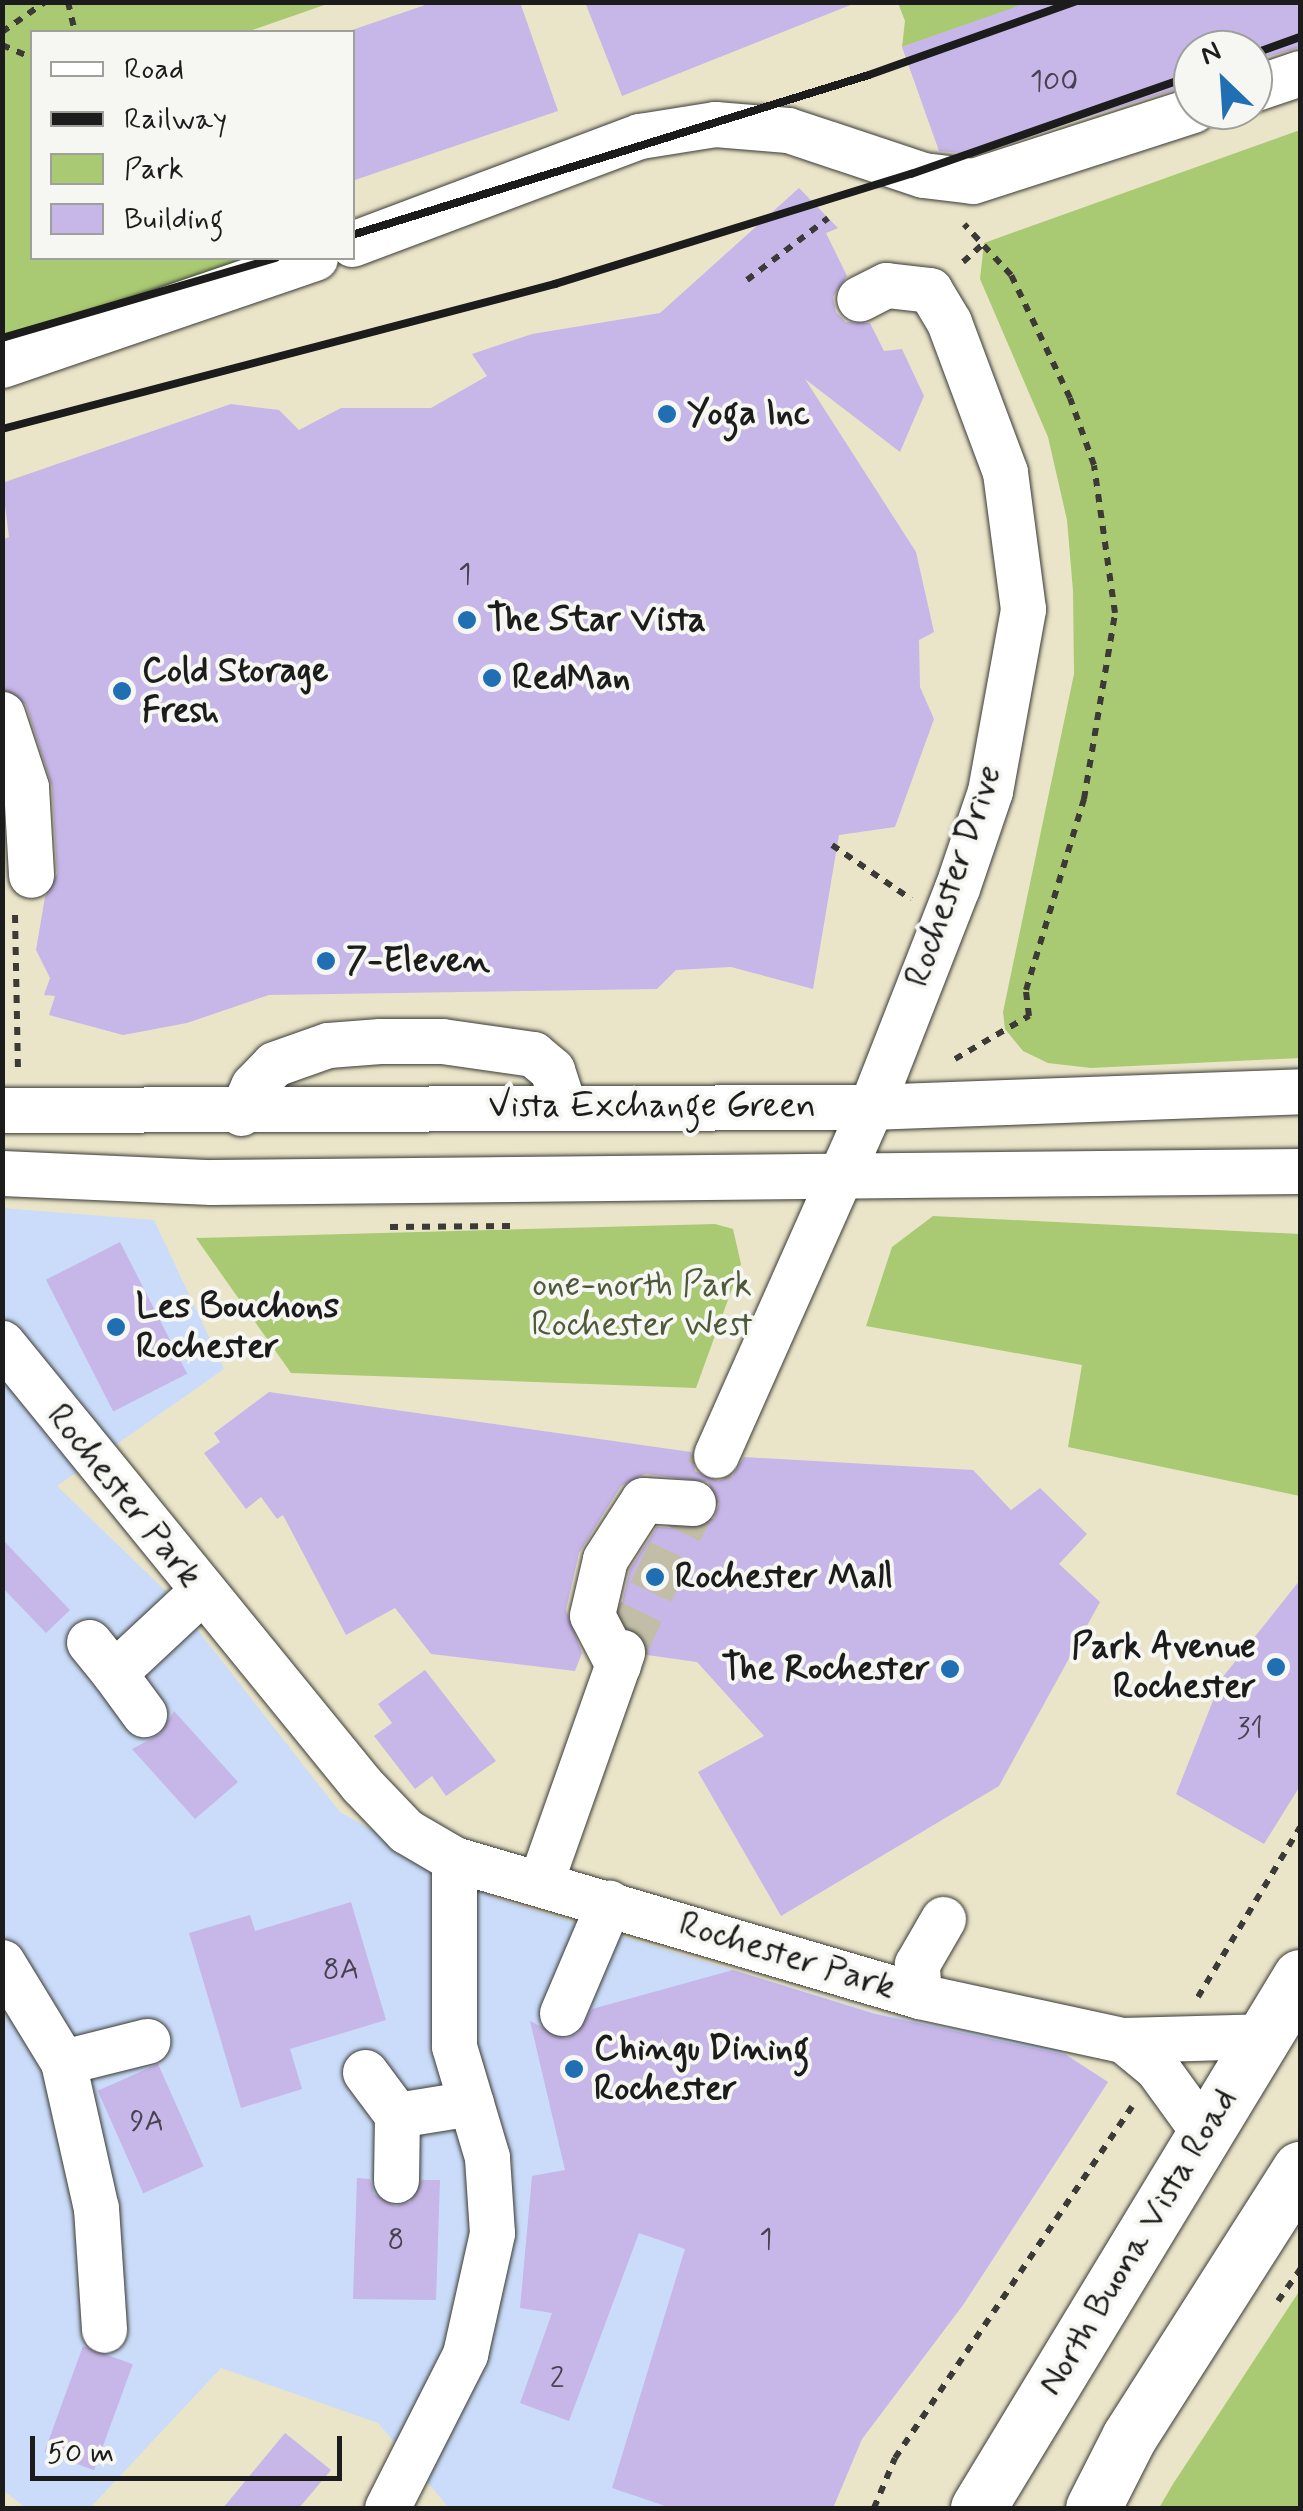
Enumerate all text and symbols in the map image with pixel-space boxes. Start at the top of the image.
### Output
legend [30,30,355,260]
north arrow [1173,30,1273,130]
text: N [1195,33,1227,75]
text: Road [124,50,184,89]
house number: 100 [1030,64,1078,100]
text: Railway [124,100,227,139]
text: Park [124,150,184,189]
text: Building [124,200,223,239]
place label: Yoga Inc [687,393,818,435]
marker: Yoga Inc [656,403,678,425]
house number: 1 [458,557,472,593]
place label: The Star Vista [487,599,697,641]
marker: The Star Vista [456,609,478,631]
place label: Cold Storage Fresh [142,650,329,732]
place label: RedMan [512,657,630,699]
marker: RedMan [481,667,503,689]
marker: Cold Storage Fresh [111,680,133,702]
street label: Rochester Drive [897,761,1011,991]
place label: 7-Eleven [346,940,490,982]
marker: 7-Eleven [315,950,337,972]
street label: Vista Exchange Green [487,1085,817,1127]
park label: one-north Park Rochester West [530,1264,754,1346]
place label: Les Bouchons Rochester [136,1286,332,1368]
marker: Les Bouchons Rochester [105,1316,127,1338]
street label: Rochester Park [38,1396,210,1596]
place label: Rochester Mall [675,1556,892,1598]
marker: Rochester Mall [644,1566,666,1588]
place label: Park Avenue Rochester [1067,1626,1256,1708]
place label: The Rochester [725,1648,930,1690]
marker: Park Avenue Rochester [1265,1656,1287,1678]
marker: The Rochester [939,1658,961,1680]
house number: 31 [1237,1711,1263,1747]
street label: Rochester Park [675,1903,899,2009]
house number: 8A [323,1952,359,1988]
place label: Chingu Dining Rochester [594,2028,812,2110]
marker: Chingu Dining Rochester [563,2058,585,2080]
street label: North Buona Vista Road [1032,2084,1244,2400]
house number: 9A [130,2104,164,2140]
house number: 8 [388,2222,404,2258]
house number: 1 [759,2222,773,2258]
house number: 2 [550,2361,564,2397]
scale bar [35,2416,348,2478]
text: 50 m [47,2434,114,2473]

